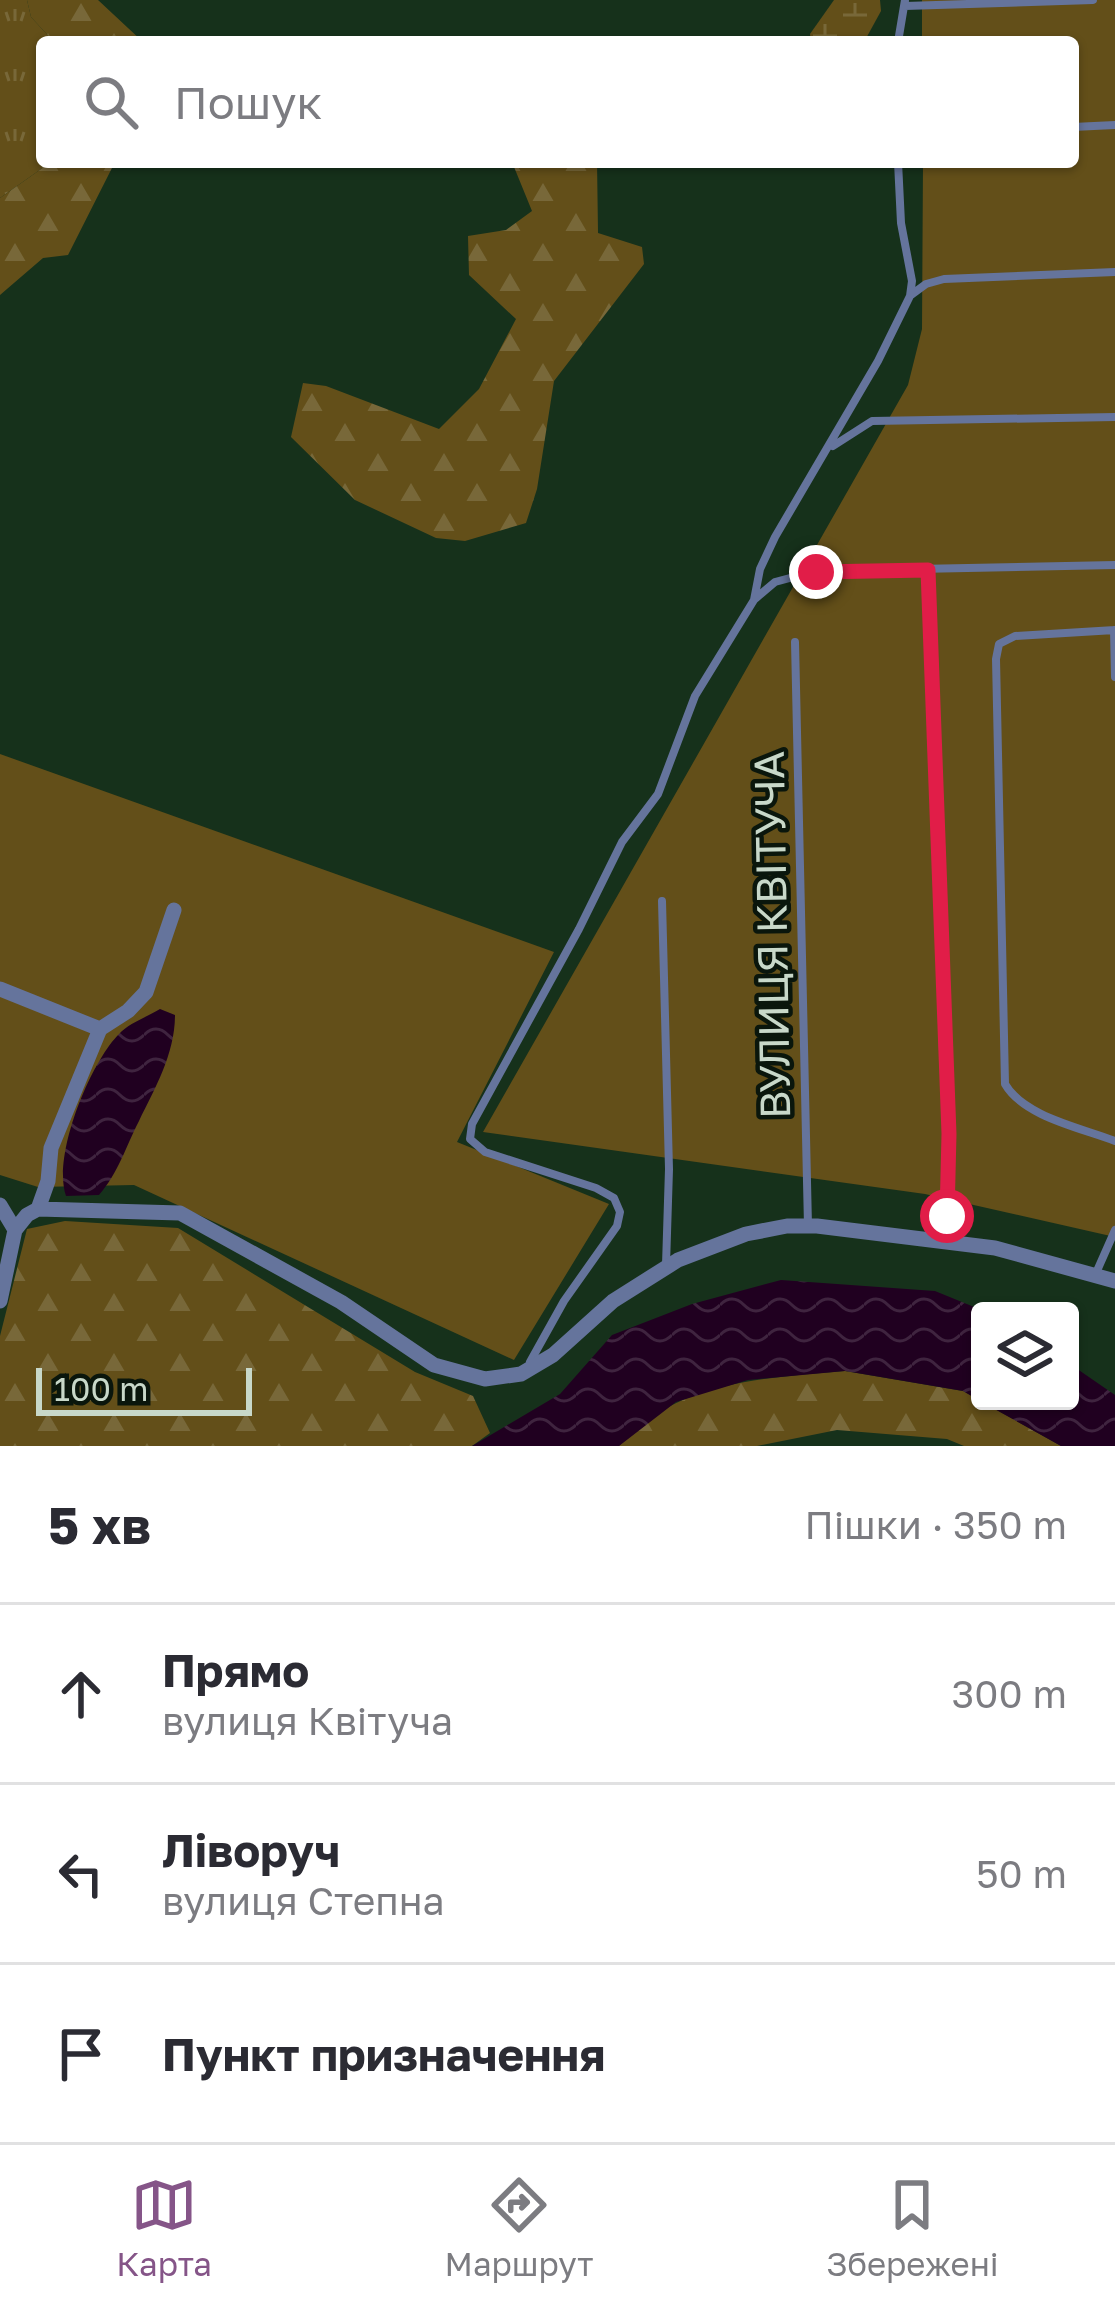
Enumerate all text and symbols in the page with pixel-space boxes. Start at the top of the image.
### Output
search box [36,36,1079,168]
icon: search [78,69,144,135]
text: Пошук [174,75,322,129]
route end [789,545,843,599]
street label: ВУЛИЦЯ КВІТУЧА [743,750,799,1120]
route start [920,1189,974,1243]
map controls [971,1302,1079,1410]
button: layers [971,1302,1079,1410]
scale bar [36,1362,252,1415]
text: 100 m [54,1369,148,1408]
text: 5 хв [48,1494,151,1555]
text: Пішки · 350 m [804,1501,1067,1548]
text: Прямо [162,1643,309,1697]
icon: ahead [48,1661,114,1727]
text: 300 m [952,1670,1067,1717]
text: вулиця Квітуча [162,1697,453,1744]
text: Ліворуч [162,1823,340,1877]
icon: left [48,1841,114,1907]
text: 50 m [976,1850,1067,1897]
text: вулиця Степна [162,1877,445,1924]
icon: arrive [48,2021,114,2087]
text: Пункт призначення [162,2027,605,2081]
tab: Карта [116,2172,212,2283]
tab: Маршрут [445,2172,594,2283]
tab: Збережені [826,2172,999,2283]

